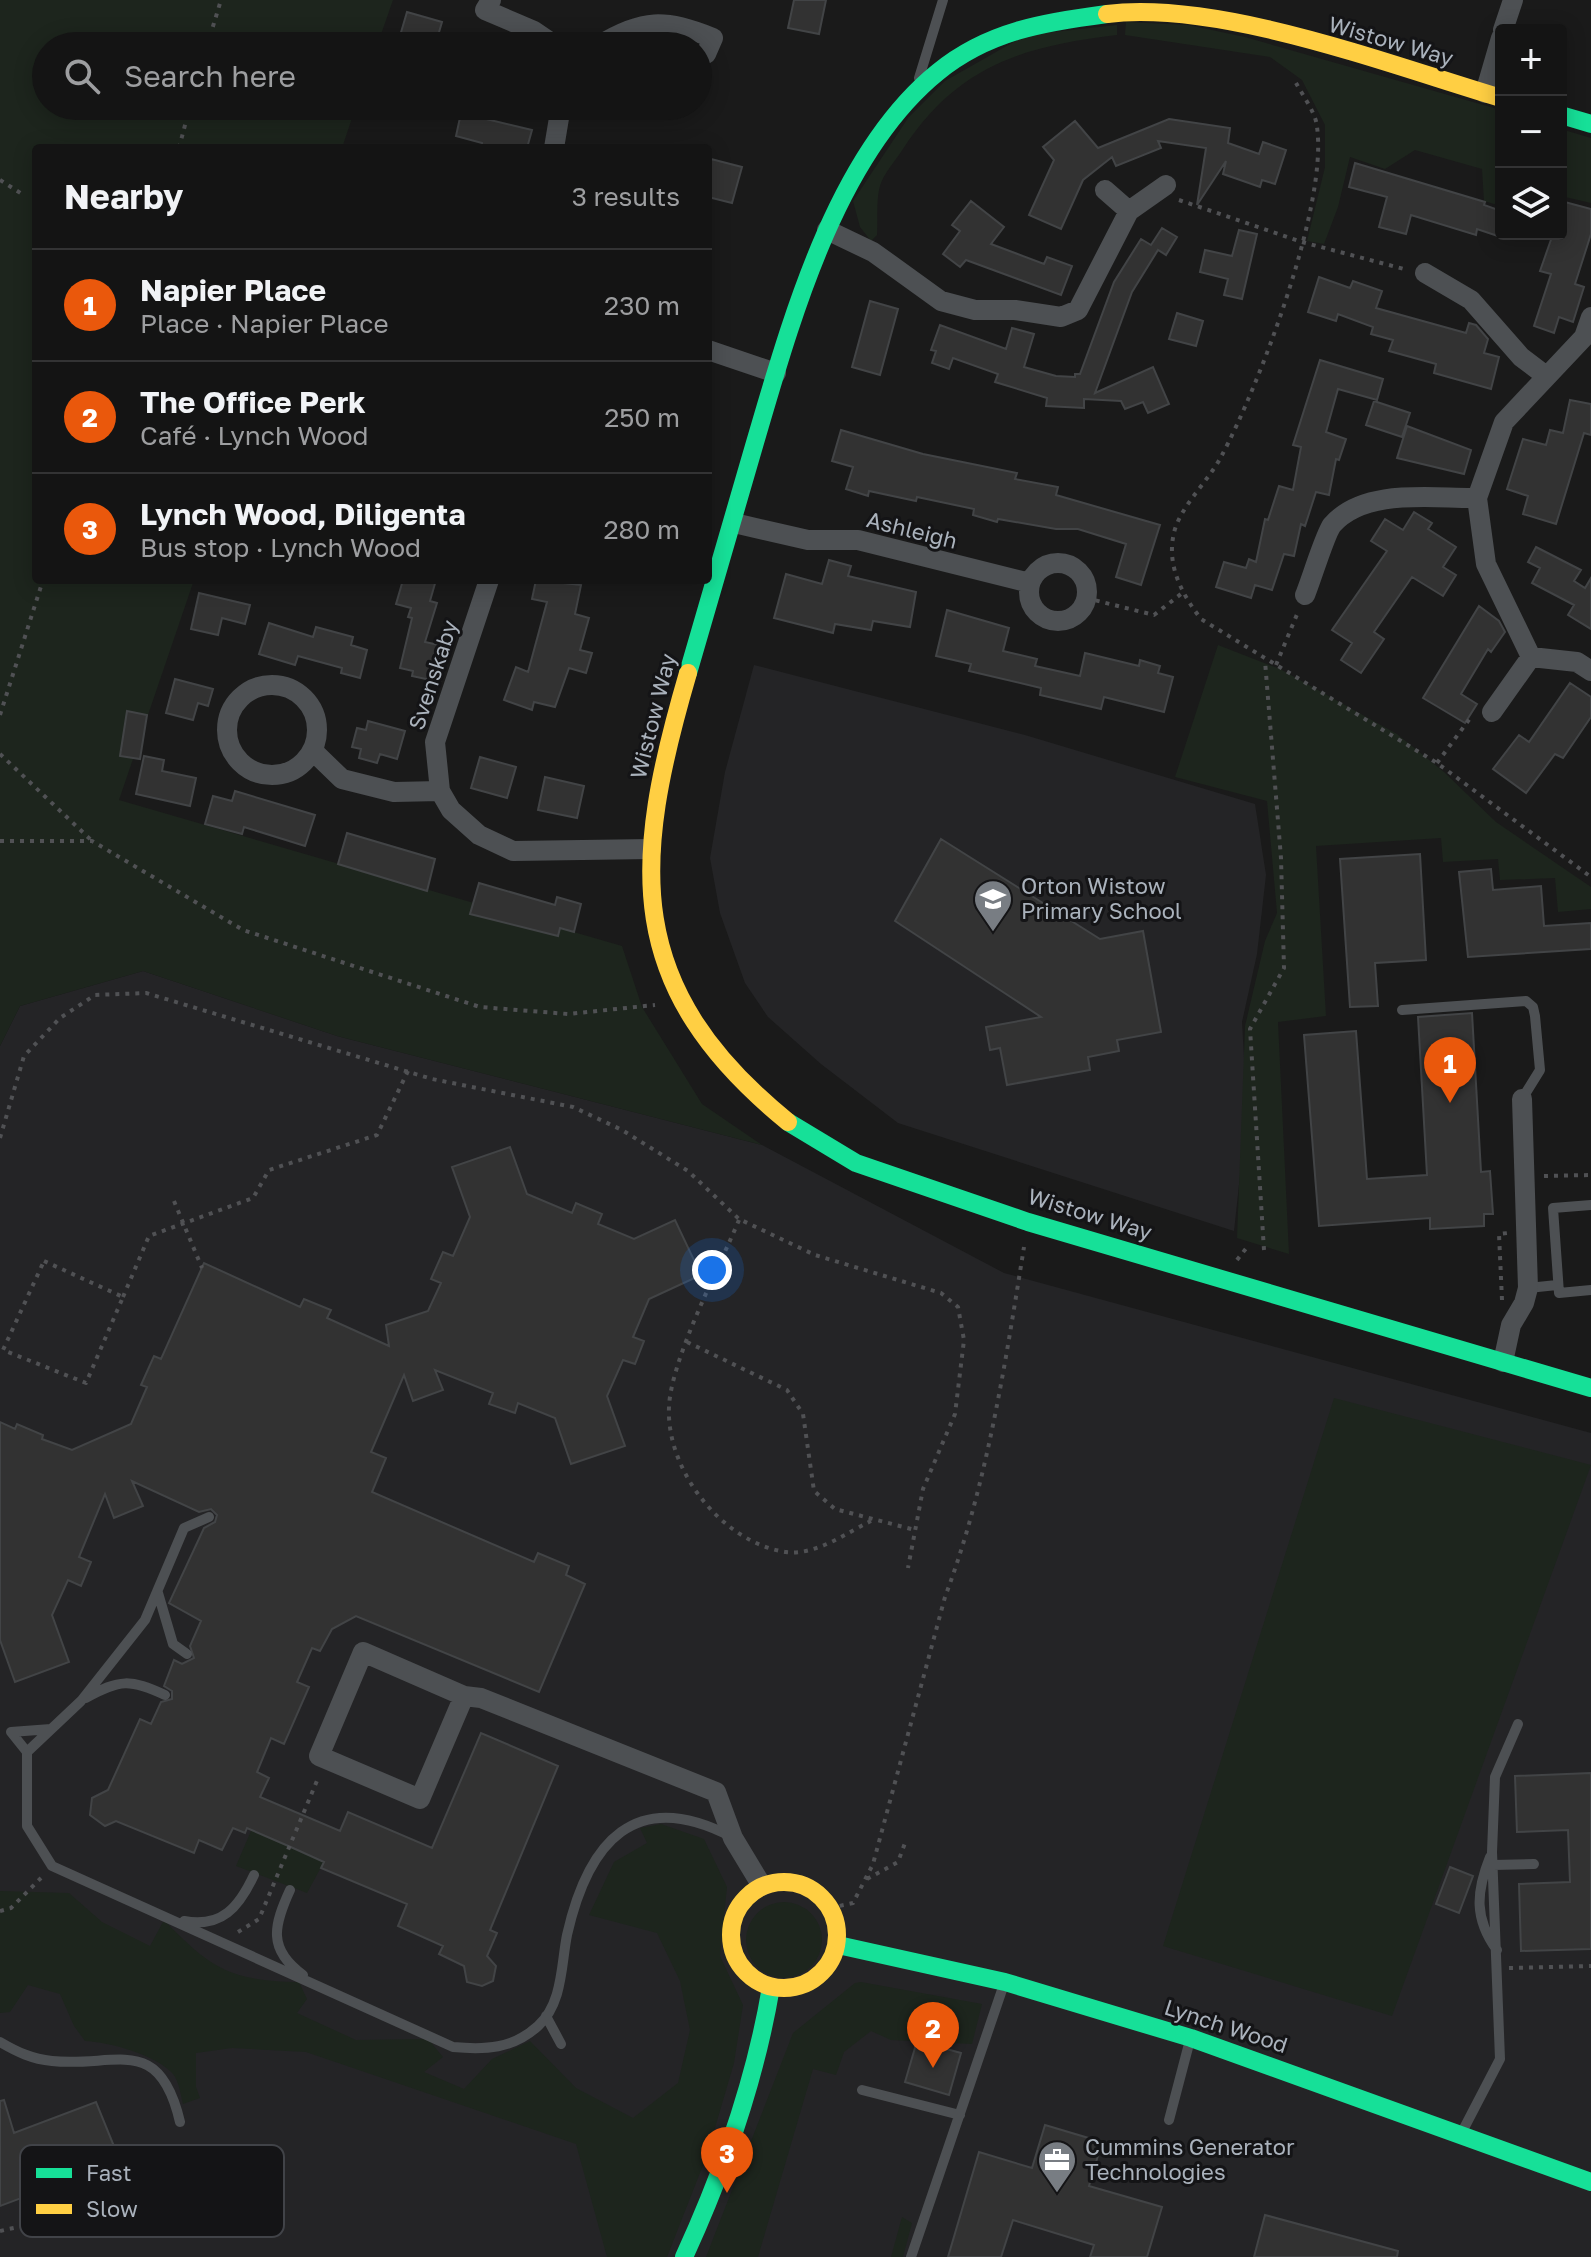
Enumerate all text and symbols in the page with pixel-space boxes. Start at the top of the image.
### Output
street label: Wistow Way [1326,10,1457,71]
map controls [1495,24,1567,240]
button: + [1495,24,1567,96]
search box [32,32,712,120]
icon: search [60,54,104,98]
text: Search here [124,58,296,94]
button: − [1495,96,1567,168]
button: layers [1495,168,1567,240]
text: Nearby [64,176,184,216]
text: 3 results [572,181,680,212]
text: Napier Place [140,272,326,308]
text: 1 [83,290,97,321]
text: 230 m [604,290,680,321]
text: Place · Napier Place [140,308,389,339]
text: The Office Perk [140,384,366,420]
text: 2 [82,402,98,433]
text: 250 m [604,402,680,433]
text: Café · Lynch Wood [140,420,369,451]
text: Lynch Wood, Diligenta [140,496,466,532]
street label: Ashleigh [864,505,960,554]
text: 3 [82,514,98,545]
text: 280 m [603,514,680,545]
text: Bus stop · Lynch Wood [140,532,421,563]
street label: Svenskaby [402,617,463,733]
street label: Wistow Way [624,650,681,781]
place label: Orton Wistow Primary School [1021,872,1182,924]
school or university icon: Orton Wistow Primary School [972,878,1014,933]
pin: 1 [1424,1037,1476,1103]
street label: Wistow Way [1025,1182,1155,1245]
your location [692,1250,732,1290]
street label: Lynch Wood [1161,1993,1291,2058]
pin: 2 [907,2002,959,2068]
pin: 3 [701,2127,753,2193]
place label: Cummins Generator Technologies [1085,2133,1295,2185]
office icon: Cummins Generator Technologies [1036,2139,1078,2194]
legend [20,2145,284,2237]
text: Fast [86,2159,132,2186]
text: Slow [86,2195,138,2222]

